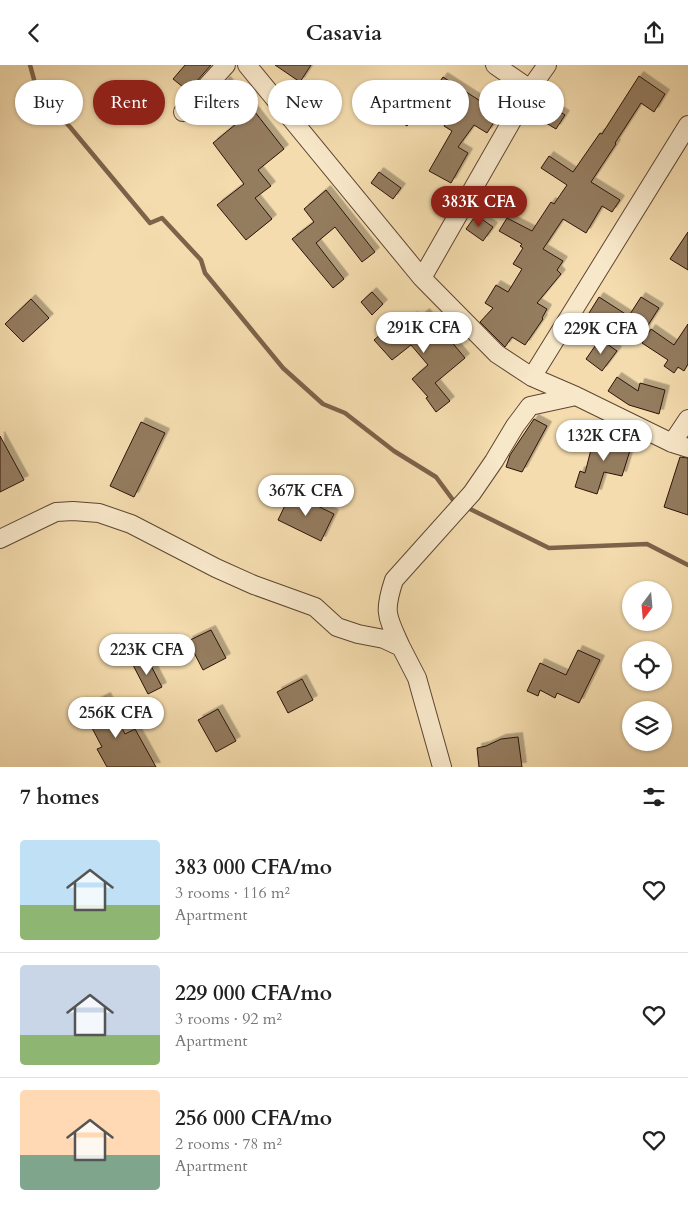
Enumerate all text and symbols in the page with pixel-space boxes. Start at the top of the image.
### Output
text: Casavia [306,18,382,48]
icon: back [20,19,48,47]
icon: share [640,19,668,47]
chip: Buy [15,80,83,125]
chip: Rent [93,80,165,125]
chip: Filters [175,80,258,125]
chip: New [268,80,342,125]
chip: Apartment [352,80,469,125]
chip: House [479,80,564,125]
pin: 383K CFA [427,185,531,228]
text: 383K CFA [442,191,516,213]
pin: 291K CFA [372,311,476,354]
pin: 229K CFA [549,313,653,355]
text: 291K CFA [387,317,461,339]
text: 229K CFA [564,318,638,340]
pin: 132K CFA [552,419,656,462]
text: 132K CFA [567,425,641,447]
pin: 367K CFA [254,475,358,517]
text: 367K CFA [269,480,343,502]
north arrow [622,581,672,631]
map controls [622,581,672,751]
pin: 223K CFA [95,633,199,676]
text: 223K CFA [110,639,184,661]
button: locate [622,641,672,691]
pin: 256K CFA [64,697,168,739]
button: layers [622,701,672,751]
text: 256K CFA [79,702,153,724]
text: 7 homes [20,783,99,812]
icon: filters [640,783,668,811]
text: 383 000 CFA/mo [175,853,332,882]
icon: home [60,860,120,920]
icon: heart [640,876,668,904]
text: 3 rooms · 116 m² [175,882,290,904]
text: Apartment [175,904,248,926]
text: 229 000 CFA/mo [175,979,332,1008]
icon: home [60,985,120,1045]
icon: heart [640,1001,668,1029]
text: 3 rooms · 92 m² [175,1008,282,1030]
text: Apartment [175,1030,248,1052]
text: 256 000 CFA/mo [175,1104,332,1133]
icon: home [60,1110,120,1170]
icon: heart [640,1126,668,1154]
text: 2 rooms · 78 m² [175,1133,282,1155]
text: Apartment [175,1155,248,1177]

